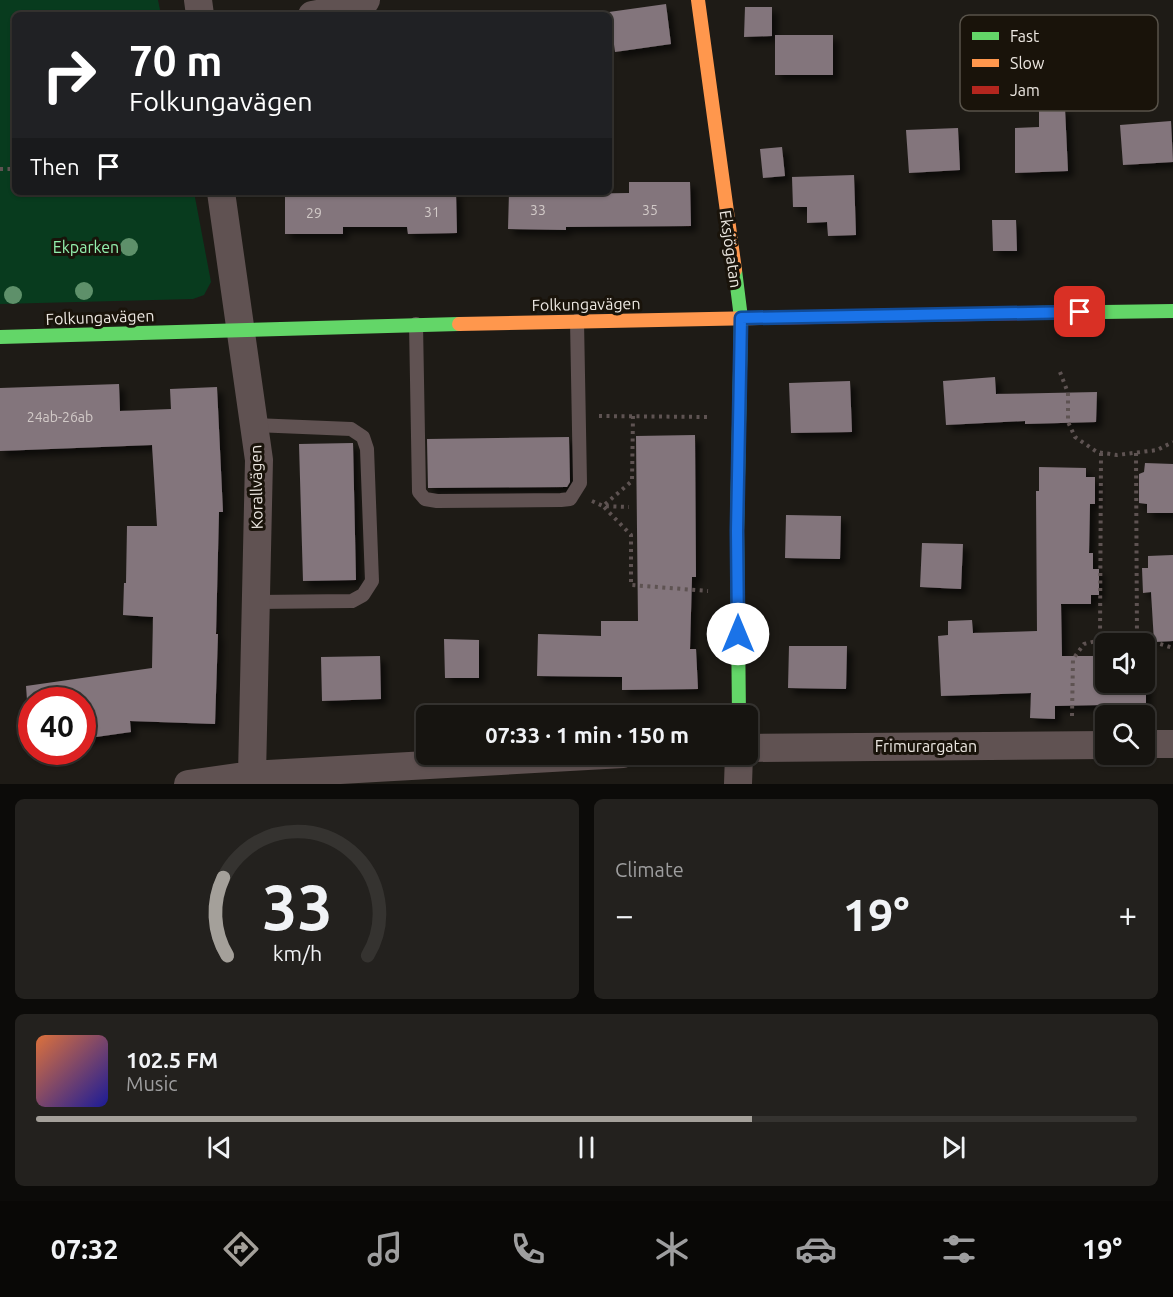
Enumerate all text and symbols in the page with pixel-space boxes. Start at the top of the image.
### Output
legend [960,15,1158,111]
text: Fast [1010,27,1040,45]
icon: right [30,36,108,114]
text: 70 m [129,37,223,84]
text: Slow [1010,54,1045,72]
text: Jam [1010,81,1040,99]
text: Folkungavägen [129,86,313,116]
icon: arrive [92,150,125,183]
text: Then [30,154,80,179]
house number: 33 [530,202,546,218]
house number: 35 [642,202,658,218]
house number: 31 [424,204,440,220]
house number: 29 [306,205,322,221]
street label: Eksjögatan [717,209,745,289]
park label: Ekparken [53,238,119,256]
pin [1054,286,1105,337]
street label: Folkungavägen [531,294,641,314]
icon: arrive [1063,295,1096,328]
street label: Folkungavägen [45,306,155,328]
house number: 24ab-26ab [27,409,93,425]
street label: Korallvägen [246,444,266,530]
position arrow [706,602,770,666]
map controls [1095,633,1155,765]
button: sound [1095,633,1155,693]
speed limit sign: 40 [18,687,96,765]
button: search [1095,705,1155,765]
text: 07:33 · 1 min · 150 m [485,722,689,747]
street label: Frimurargatan [875,737,977,755]
text: Climate [615,858,684,881]
text: 33 [262,872,332,942]
text: 19° [843,889,909,940]
text: − [615,896,634,933]
text: + [1118,896,1137,933]
text: km/h [272,941,322,965]
text: 102.5 FM [126,1047,218,1072]
text: Music [126,1072,178,1095]
icon: previous [203,1131,236,1164]
icon: pause [570,1131,603,1164]
icon: next [937,1131,970,1164]
icon: directions [220,1228,262,1270]
icon: music [364,1228,406,1270]
icon: phone [507,1228,549,1270]
icon: climate [651,1228,693,1270]
icon: car [795,1228,837,1270]
icon: filters [938,1228,980,1270]
text: 07:32 [51,1234,118,1264]
text: 19° [1082,1234,1122,1264]

